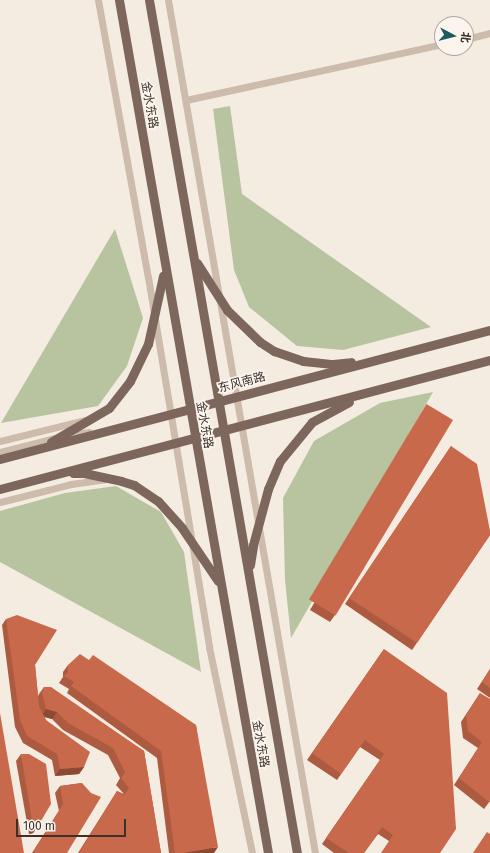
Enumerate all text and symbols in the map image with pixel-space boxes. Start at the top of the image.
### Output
north arrow [434,16,474,56]
text: 北 [458,31,473,44]
street label: 金水东路 [138,80,160,130]
street label: 东风南路 [217,370,267,396]
street label: 金水东路 [193,400,215,450]
street label: 金水东路 [249,719,271,769]
scale bar [18,811,128,837]
text: 100 m [23,819,55,833]

